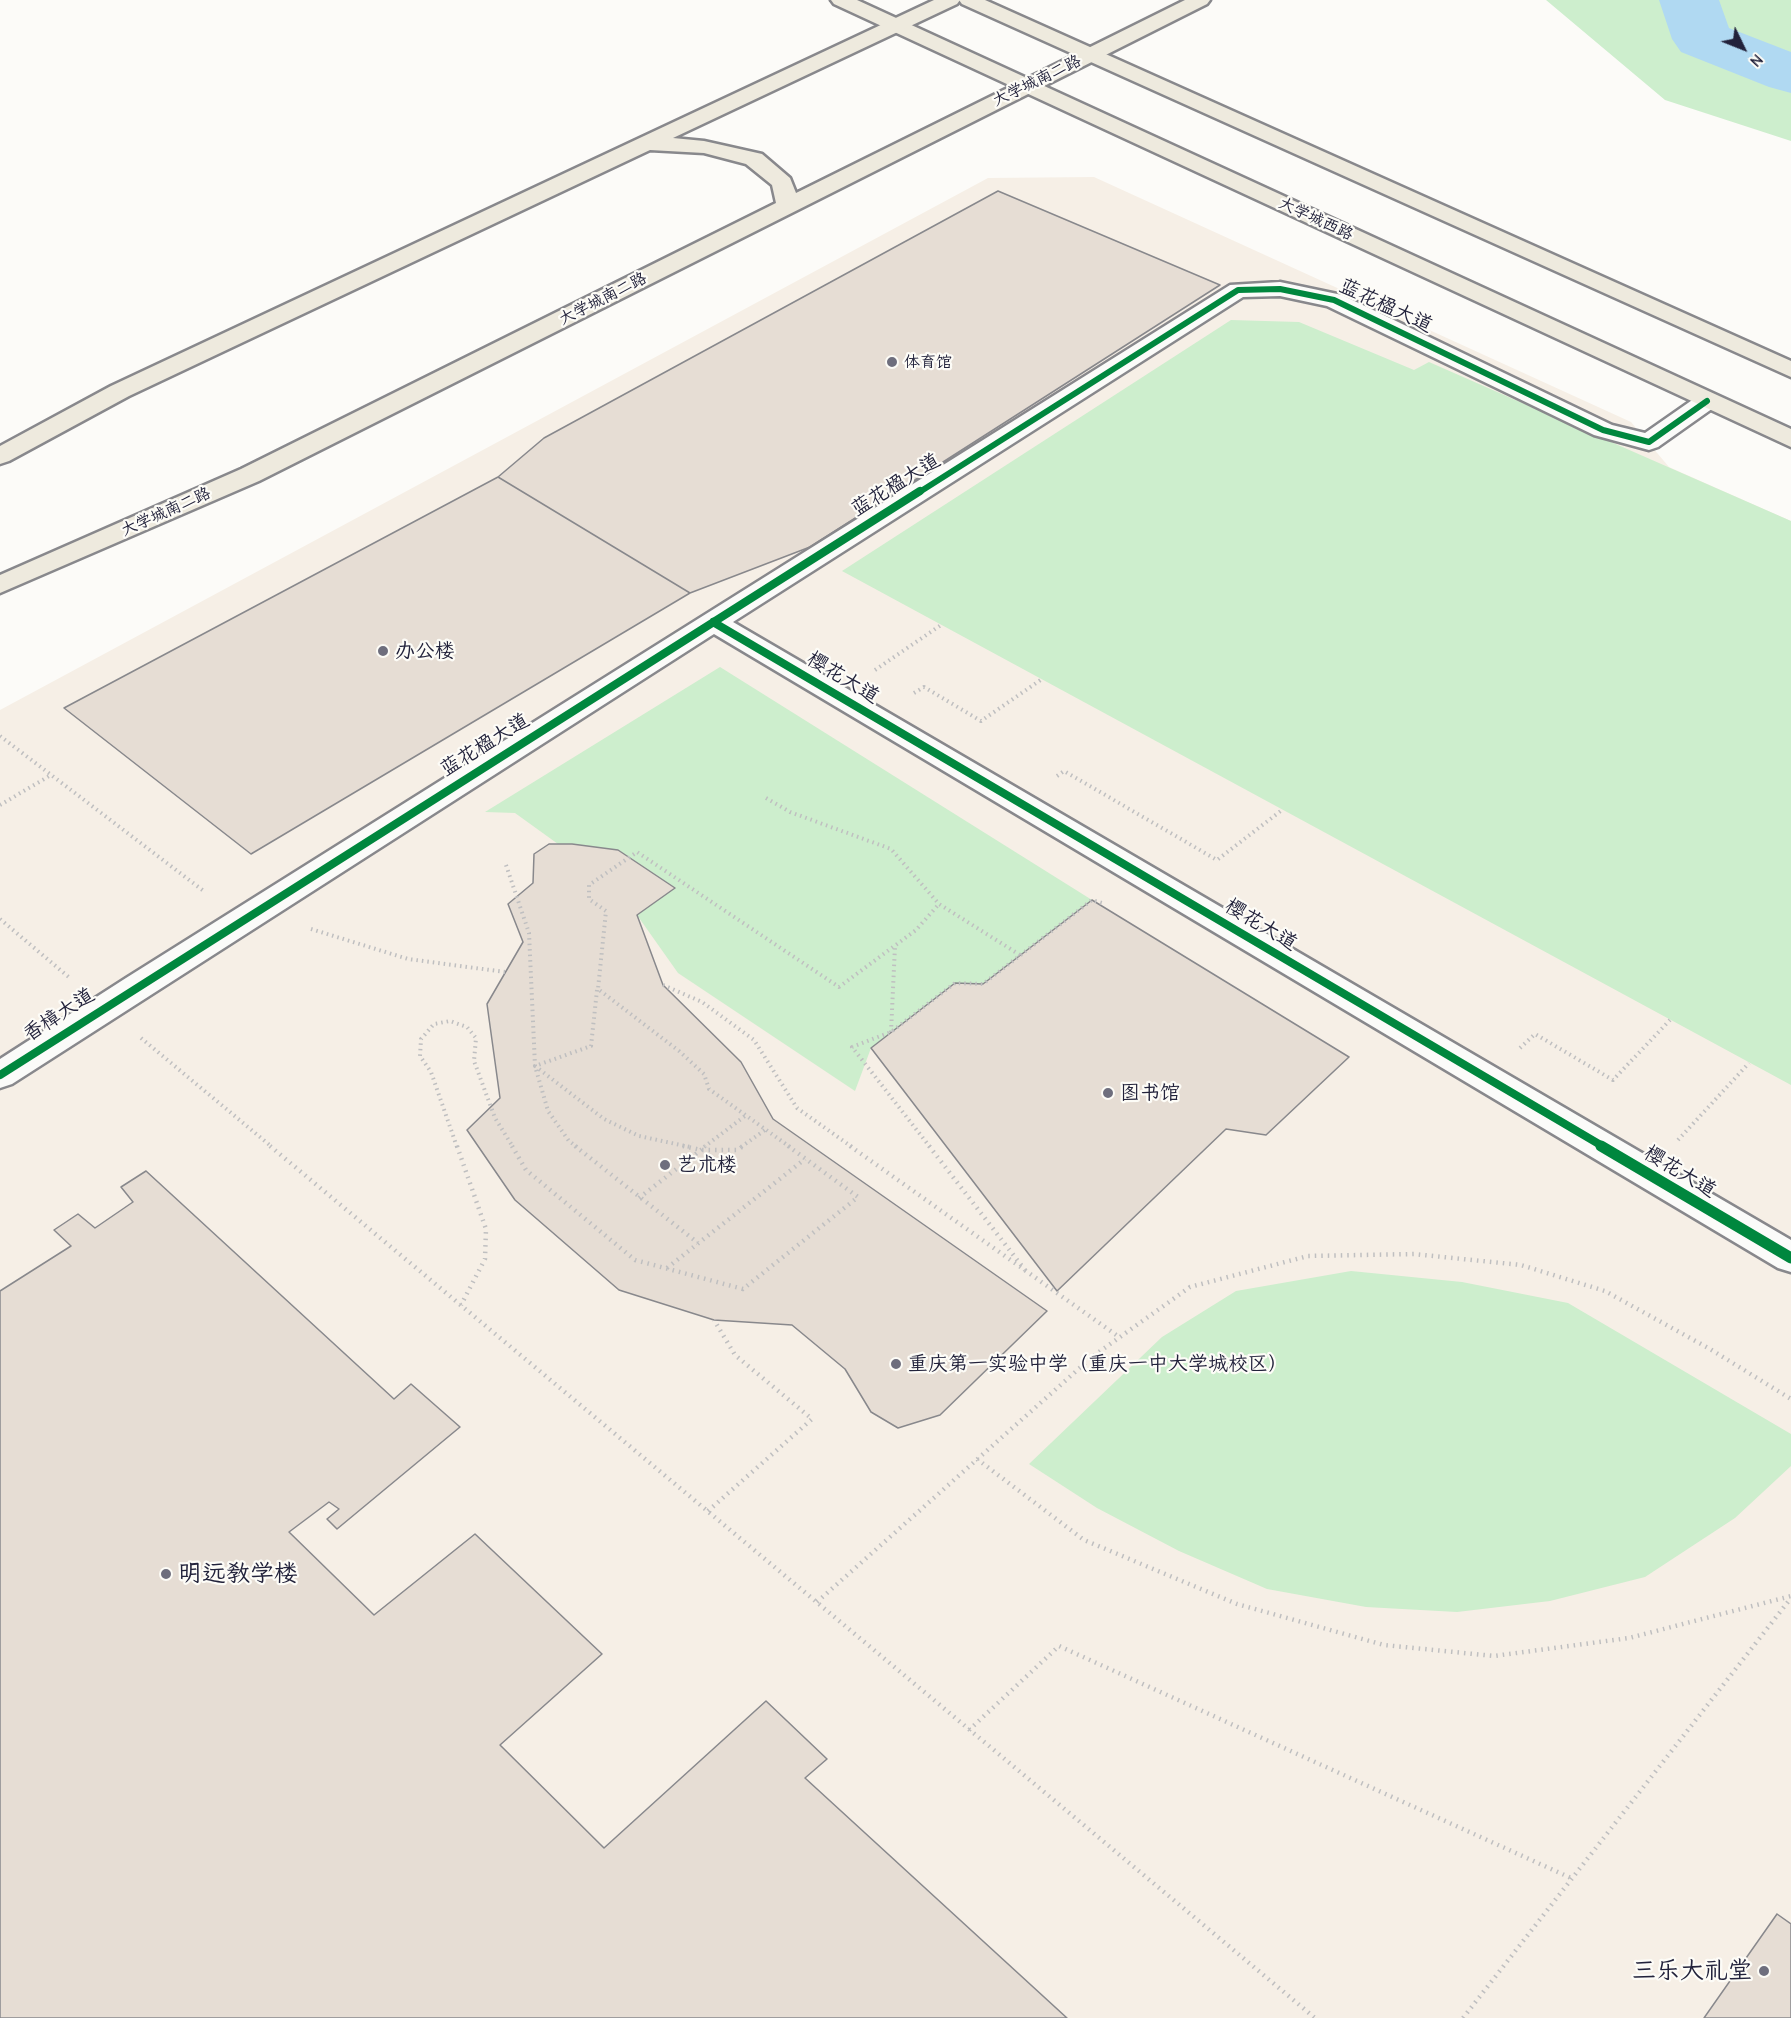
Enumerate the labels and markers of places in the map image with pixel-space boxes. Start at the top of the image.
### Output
place label: 体育馆 [904,352,952,372]
marker: 体育馆 [885,355,899,369]
place label: 办公楼 [395,639,455,663]
marker: 办公楼 [376,644,390,658]
place label: 图书馆 [1120,1081,1180,1105]
marker: 图书馆 [1101,1086,1115,1100]
place label: 艺术楼 [677,1153,737,1177]
marker: 艺术楼 [658,1158,672,1172]
place label: 重庆第一实验中学（重庆一中大学城校区） [908,1352,1288,1376]
marker: 重庆第一实验中学（重庆一中大学城校区） [889,1357,903,1371]
place label: 明远教学楼 [178,1560,298,1588]
marker: 明远教学楼 [159,1567,173,1581]
place label: 三乐大礼堂 [1632,1957,1752,1985]
marker: 三乐大礼堂 [1757,1964,1771,1978]

